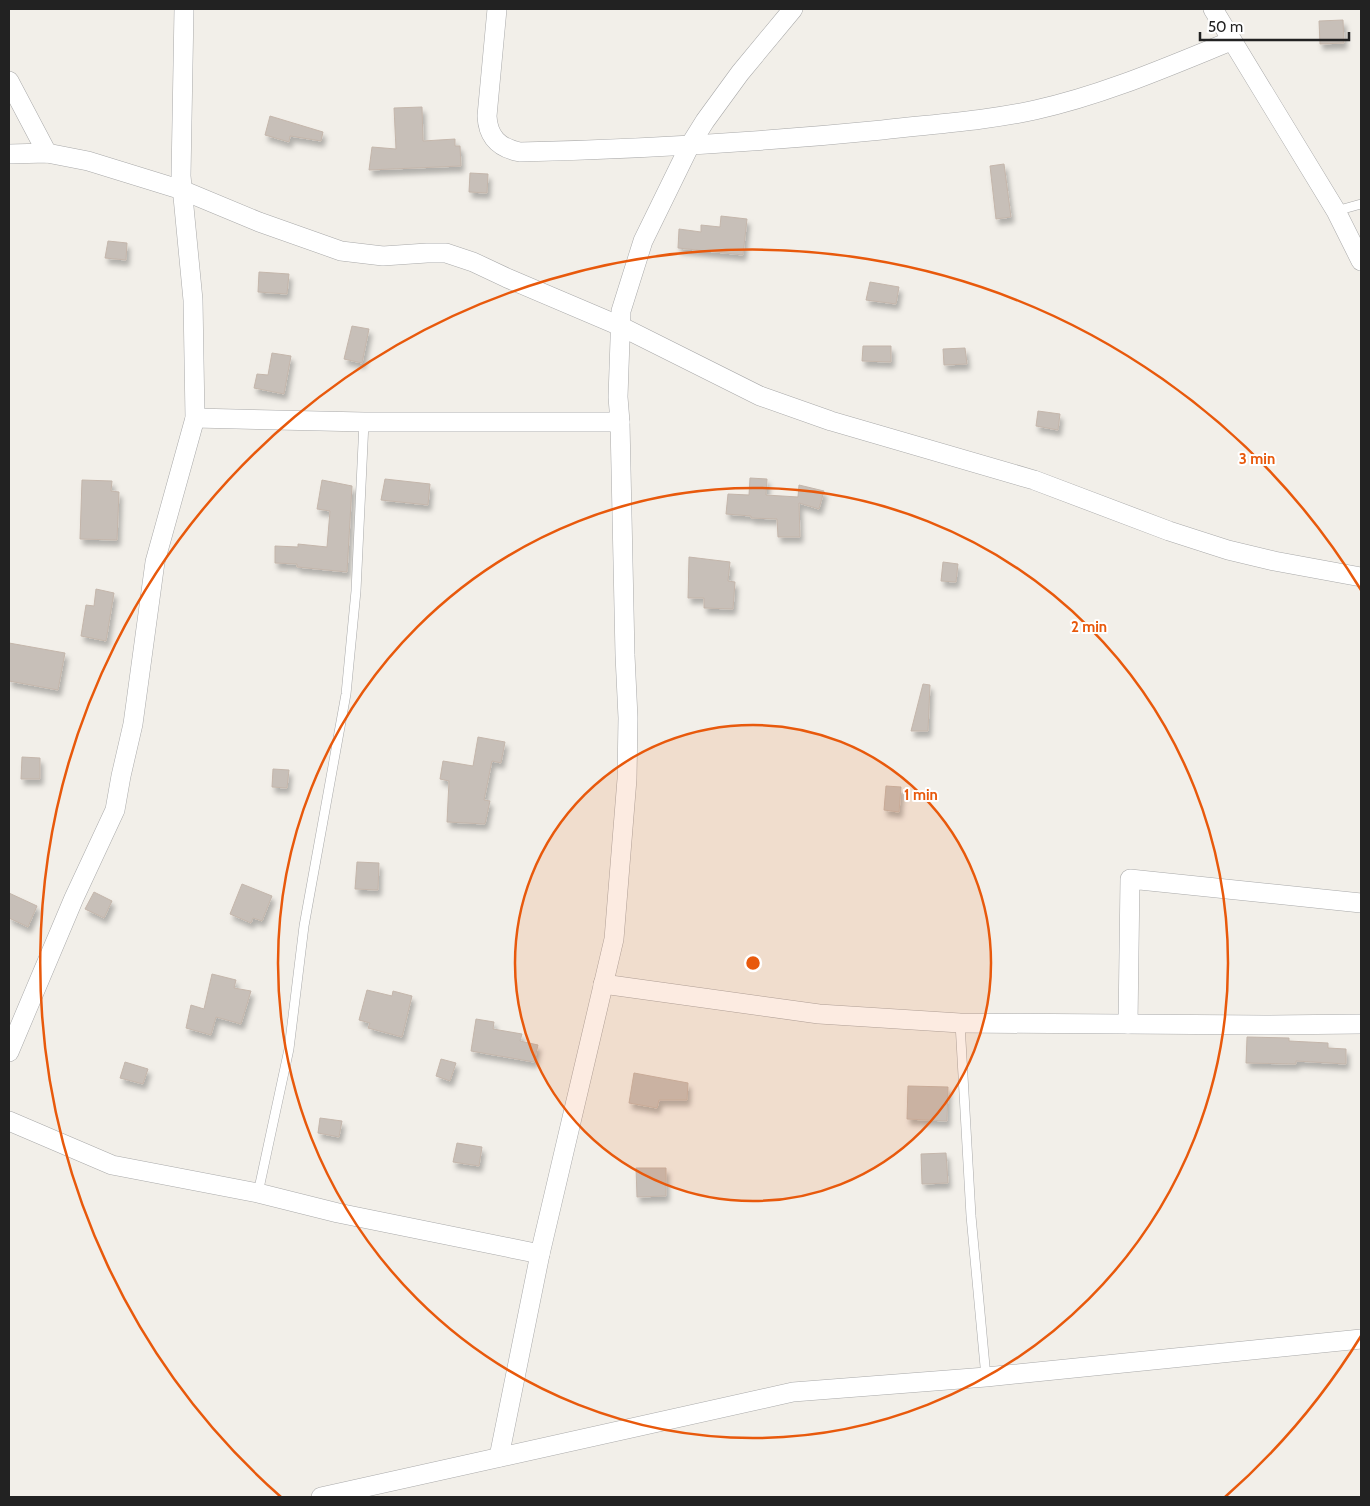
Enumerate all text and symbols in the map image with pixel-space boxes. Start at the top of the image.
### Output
scale bar [1200,10,1349,42]
text: 50 m [1208,18,1243,36]
text: 3 min [1239,450,1275,468]
text: 2 min [1071,618,1107,636]
text: 1 min [904,786,938,804]
centre of rings [744,954,762,972]

